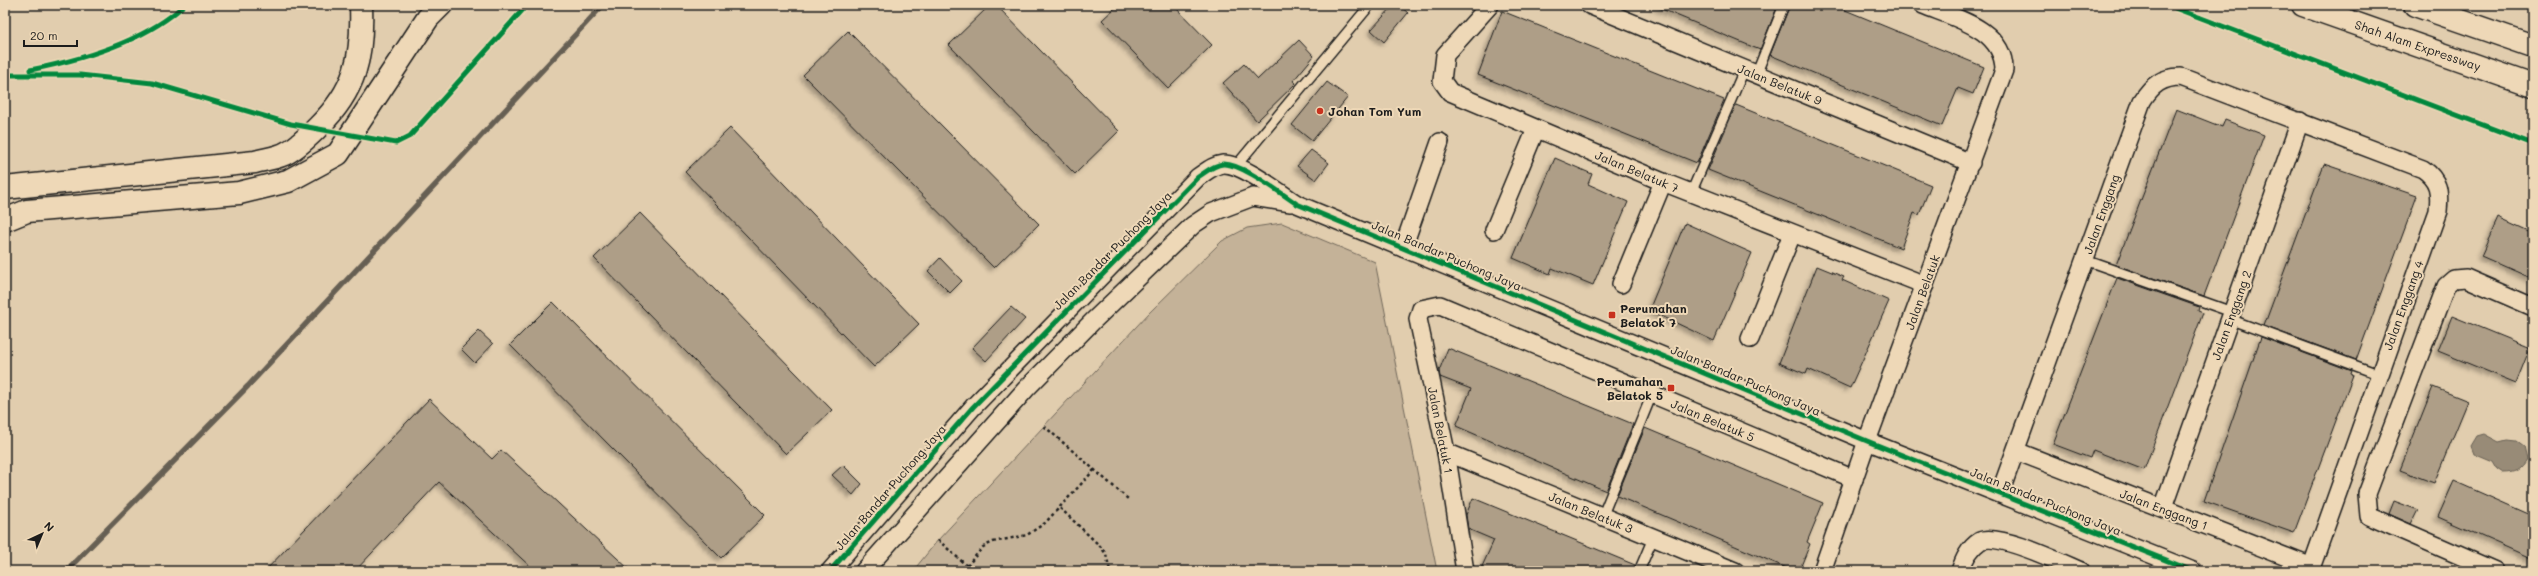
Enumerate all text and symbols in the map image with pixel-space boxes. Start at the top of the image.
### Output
street label: Shah Alam Expressway [2353,16,2483,74]
scale bar [24,22,77,48]
text: 20 m [30,27,58,43]
street label: Jalan Belatuk 9 [1735,60,1825,108]
place label: Johan Tom Yum [1328,103,1421,119]
marker: Johan Tom Yum [1315,106,1325,116]
street label: Jalan Belatuk 7 [1593,146,1681,196]
street label: Jalan Enggang [2079,172,2123,256]
street label: Jalan Bandar Puchong Jaya [1049,187,1175,313]
street label: Jalan Bandar Puchong Jaya [1369,216,1525,294]
street label: Jalan Belatuk [1901,252,1943,332]
street label: Jalan Enggang 4 [2379,258,2427,352]
street label: Jalan Enggang 2 [2207,268,2255,362]
place label: Perumahan Belatok 7 [1620,300,1687,330]
marker: Perumahan Belatok 7 [1607,310,1617,320]
street label: Jalan Bandar Puchong Jaya [1668,341,1824,419]
place label: Perumahan Belatok 5 [1596,373,1663,403]
marker: Perumahan Belatok 5 [1666,383,1676,393]
street label: Jalan Belatuk 1 [1425,385,1457,475]
street label: Jalan Belatuk 5 [1669,395,1757,445]
street label: Jalan Bandar Puchong Jaya [831,421,949,553]
street label: Jalan Bandar Puchong Jaya [1968,463,2124,539]
street label: Jalan Enggang 1 [2118,485,2210,533]
street label: Jalan Belatuk 3 [1547,488,1635,536]
north arrow [22,514,62,554]
text: N [41,518,58,535]

